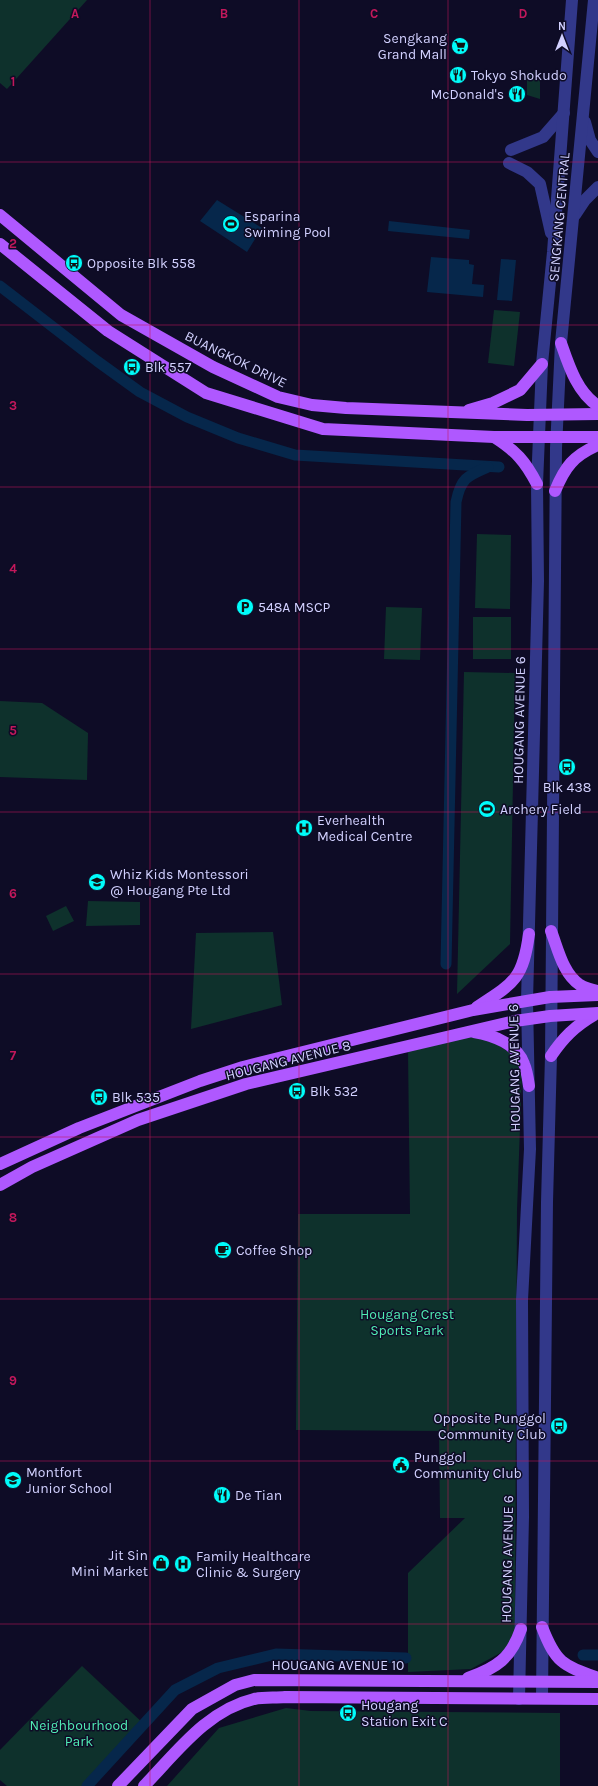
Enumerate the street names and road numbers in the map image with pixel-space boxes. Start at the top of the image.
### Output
street label: SENGKANG CENTRAL [545,151,574,282]
street label: BUANGKOK DRIVE [182,327,290,391]
street label: HOUGANG AVENUE 6 [510,656,529,784]
street label: HOUGANG AVENUE 6 [505,1004,524,1132]
street label: HOUGANG AVENUE 8 [224,1037,352,1084]
street label: HOUGANG AVENUE 6 [498,1495,517,1623]
street label: HOUGANG AVENUE 10 [272,1657,404,1674]

